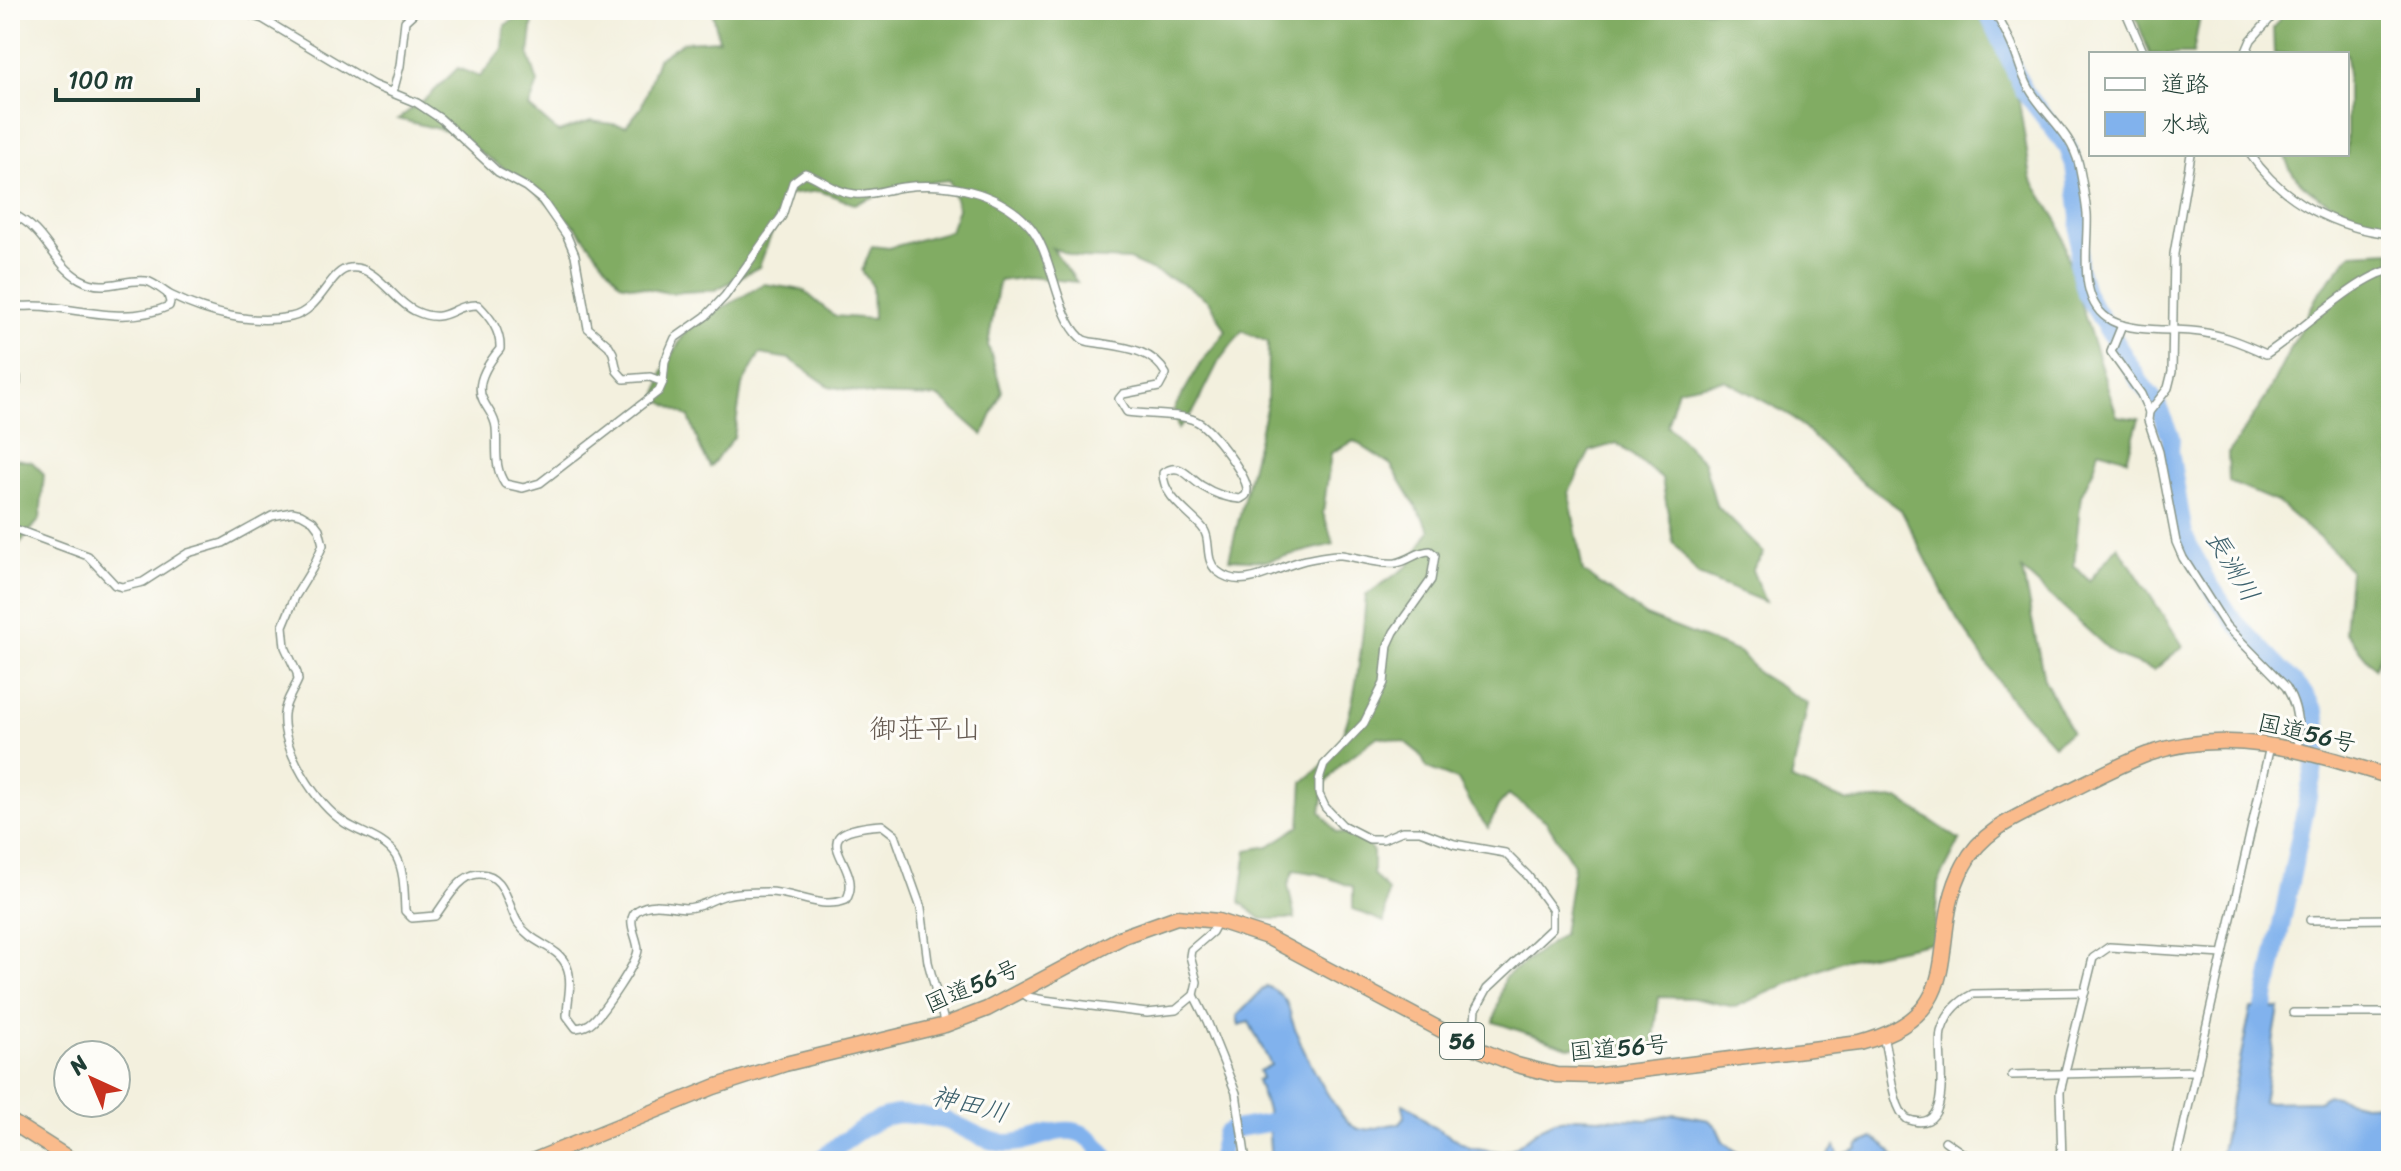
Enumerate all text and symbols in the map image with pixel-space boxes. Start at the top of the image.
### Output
scale bar [56,52,198,102]
legend [2089,52,2349,156]
text: 100 m [68,59,133,101]
text: 道路 [2161,63,2209,105]
text: 水域 [2161,103,2209,145]
water label: 長洲川 [2193,521,2273,611]
street label: 国道56号 [2253,701,2361,765]
district label: 御荘平山 [869,704,981,753]
street label: 国道56号 [918,947,1026,1025]
road number: 56 [1440,1023,1484,1059]
street label: 国道56号 [1567,1023,1671,1073]
north arrow [52,1039,132,1119]
text: N [59,1045,98,1085]
water label: 神田川 [927,1072,1013,1136]

